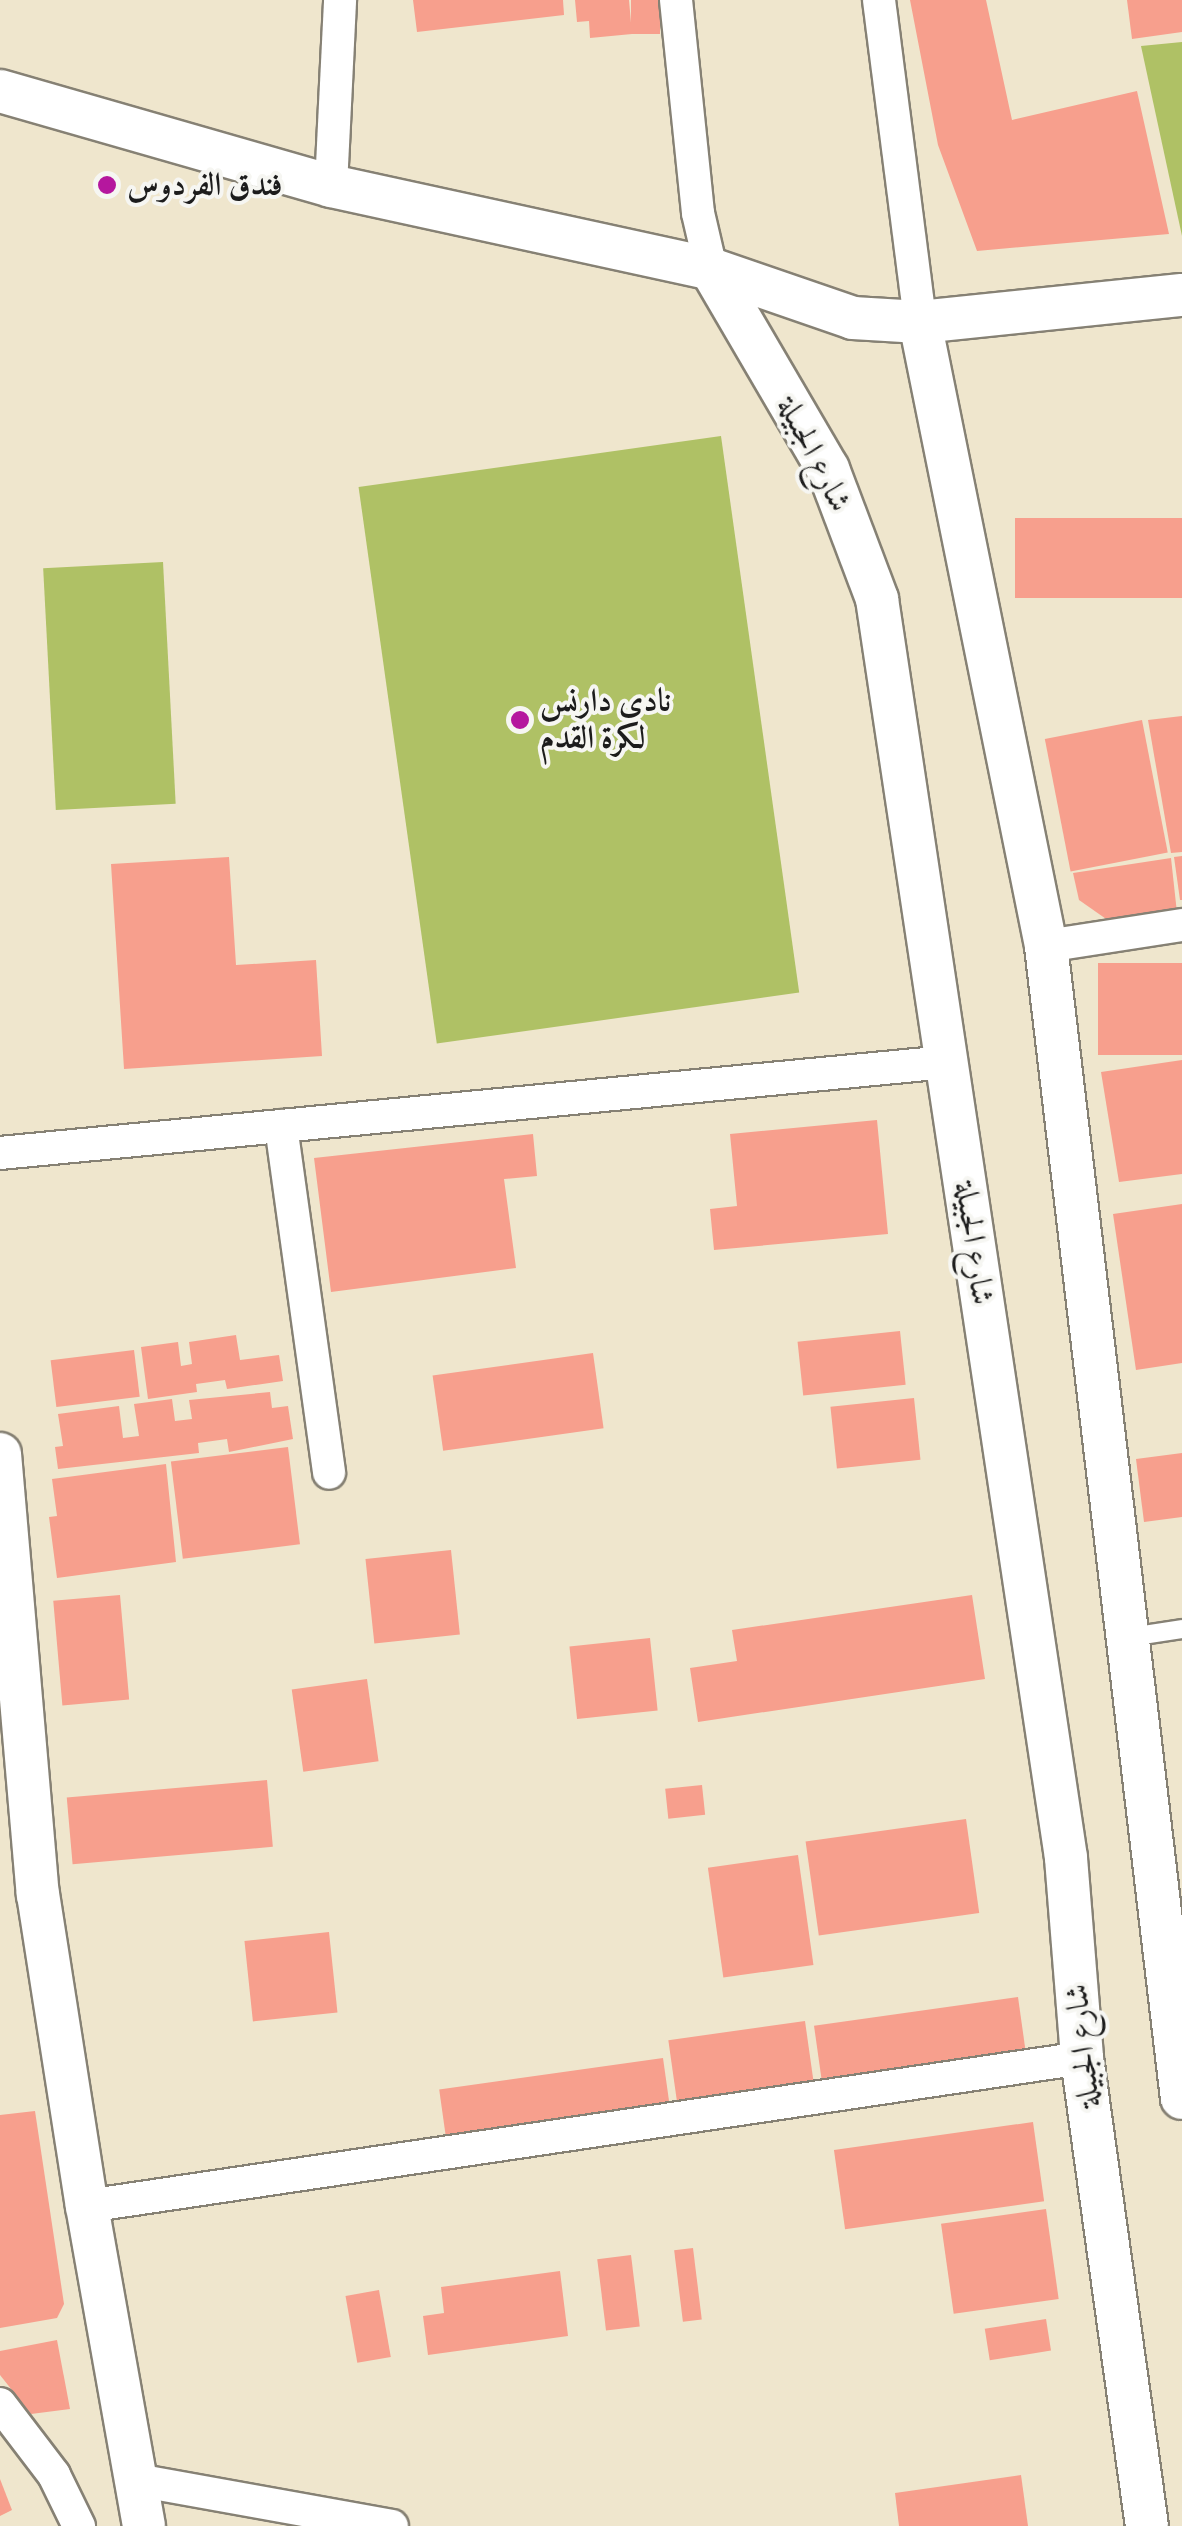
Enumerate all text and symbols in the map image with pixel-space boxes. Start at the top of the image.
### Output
place label: فندق الفردوس [127,166,283,204]
marker: فندق الفردوس [96,174,118,196]
street label: شارع الجبيلة [769,390,859,518]
place label: نادي دارنس لكرة القدم [540,683,671,758]
marker: نادي دارنس لكرة القدم [509,709,531,731]
street label: شارع الجبيلة [946,1179,1002,1307]
street label: شارع الجبيلة [1057,1982,1109,2110]

